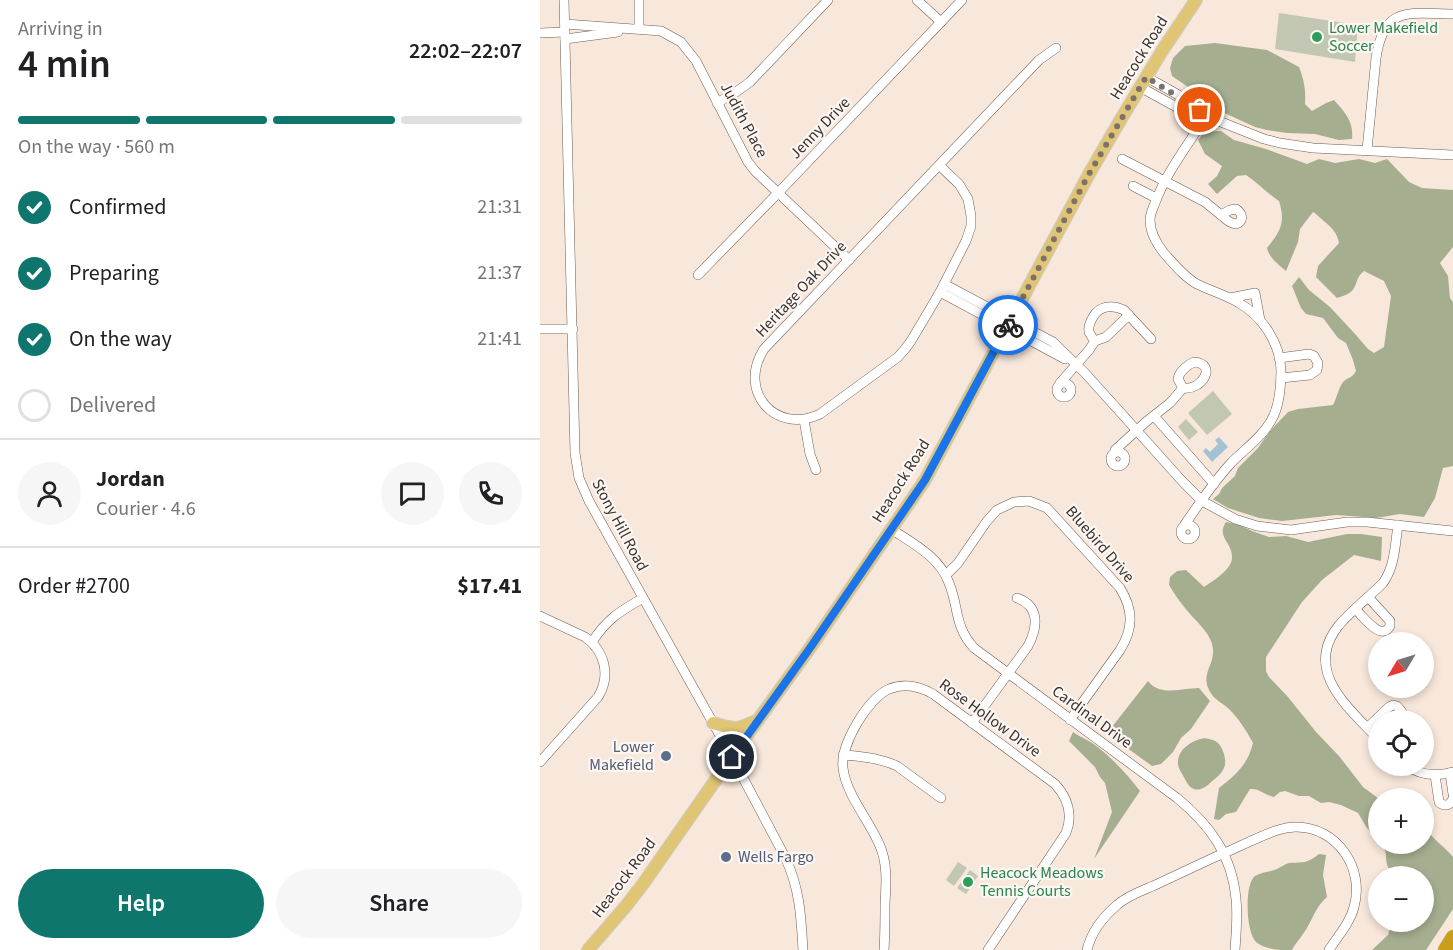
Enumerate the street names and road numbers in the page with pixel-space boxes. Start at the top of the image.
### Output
street label: Heacock Road [1105,12,1173,104]
street label: Judith Place [715,78,773,162]
street label: Jenny Drive [785,92,855,164]
street label: Heritage Oak Drive [751,236,852,342]
street label: Heacock Road [867,435,935,527]
street label: Stony Hill Road [586,475,654,575]
street label: Bluebird Drive [1061,501,1140,587]
street label: Rose Hollow Drive [935,674,1045,762]
street label: Cardinal Drive [1047,680,1137,754]
street label: Heacock Road [587,834,661,922]

